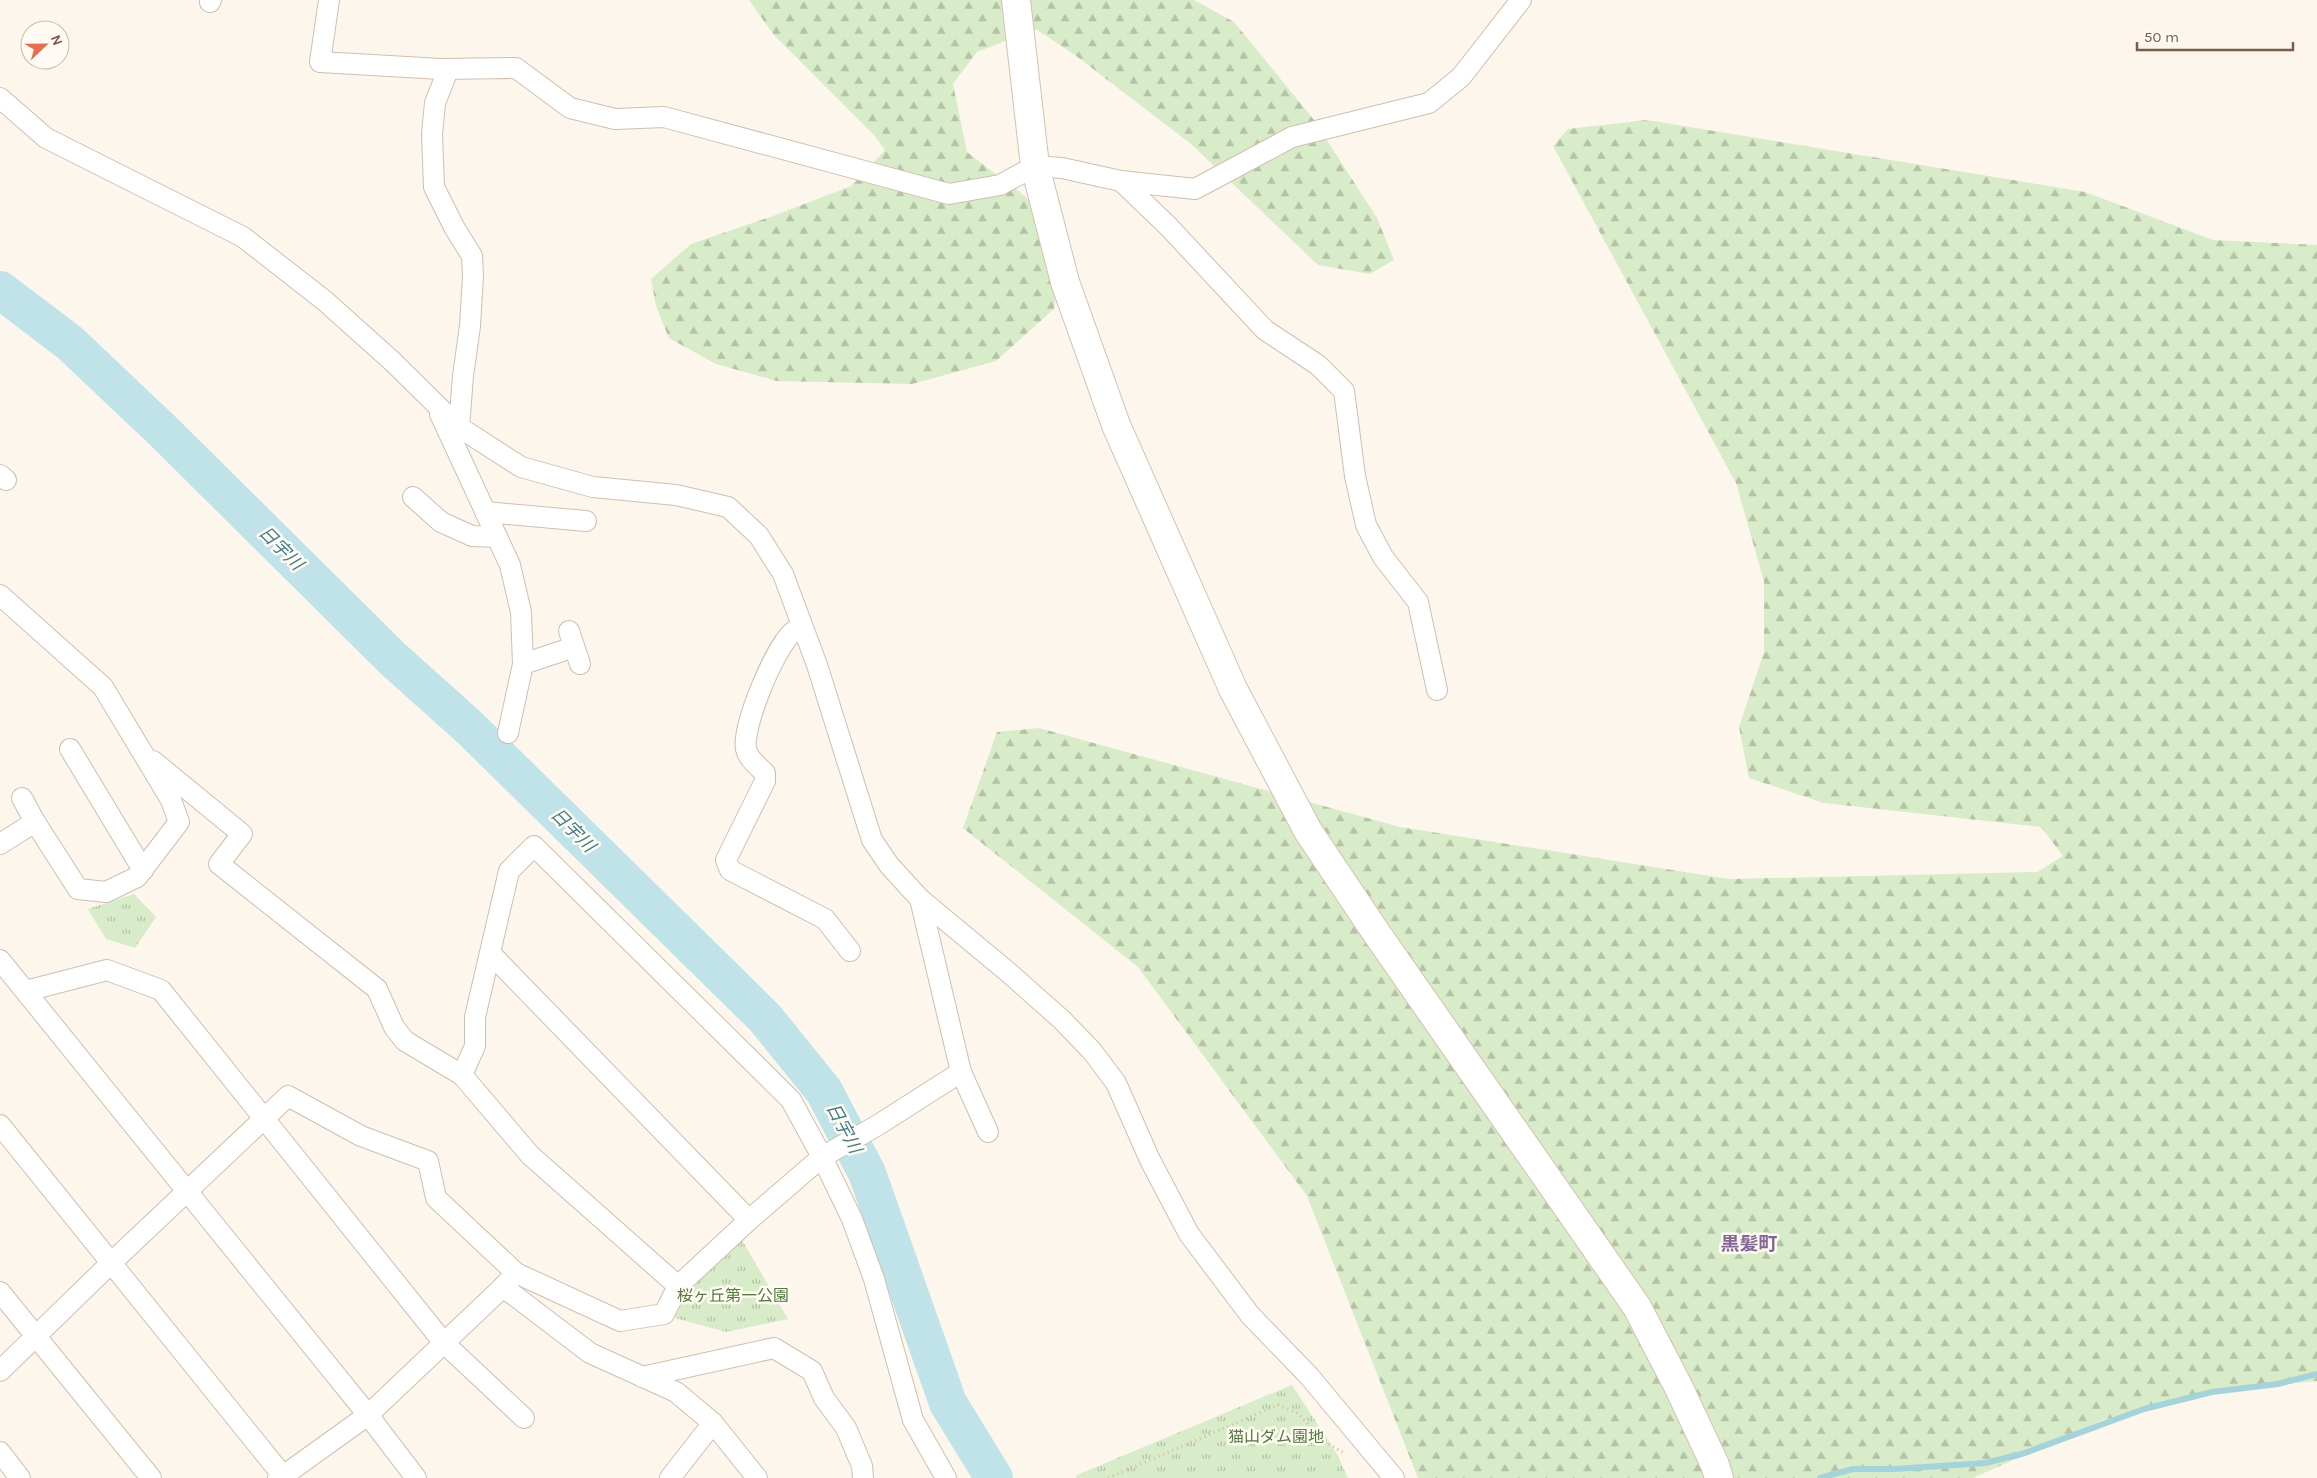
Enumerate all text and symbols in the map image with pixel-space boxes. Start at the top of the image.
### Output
north arrow [20,20,70,70]
scale bar [2137,20,2293,52]
text: 50 m [2144,28,2179,46]
text: N [47,32,66,48]
water label: 日宇川 [254,521,309,576]
water label: 日宇川 [546,803,601,858]
water label: 日宇川 [822,1099,867,1159]
district label: 黒髪町 [1720,1233,1778,1255]
park label: 桜ヶ丘第一公園 [677,1286,789,1305]
park label: 猫山ダム園地 [1228,1427,1324,1446]

